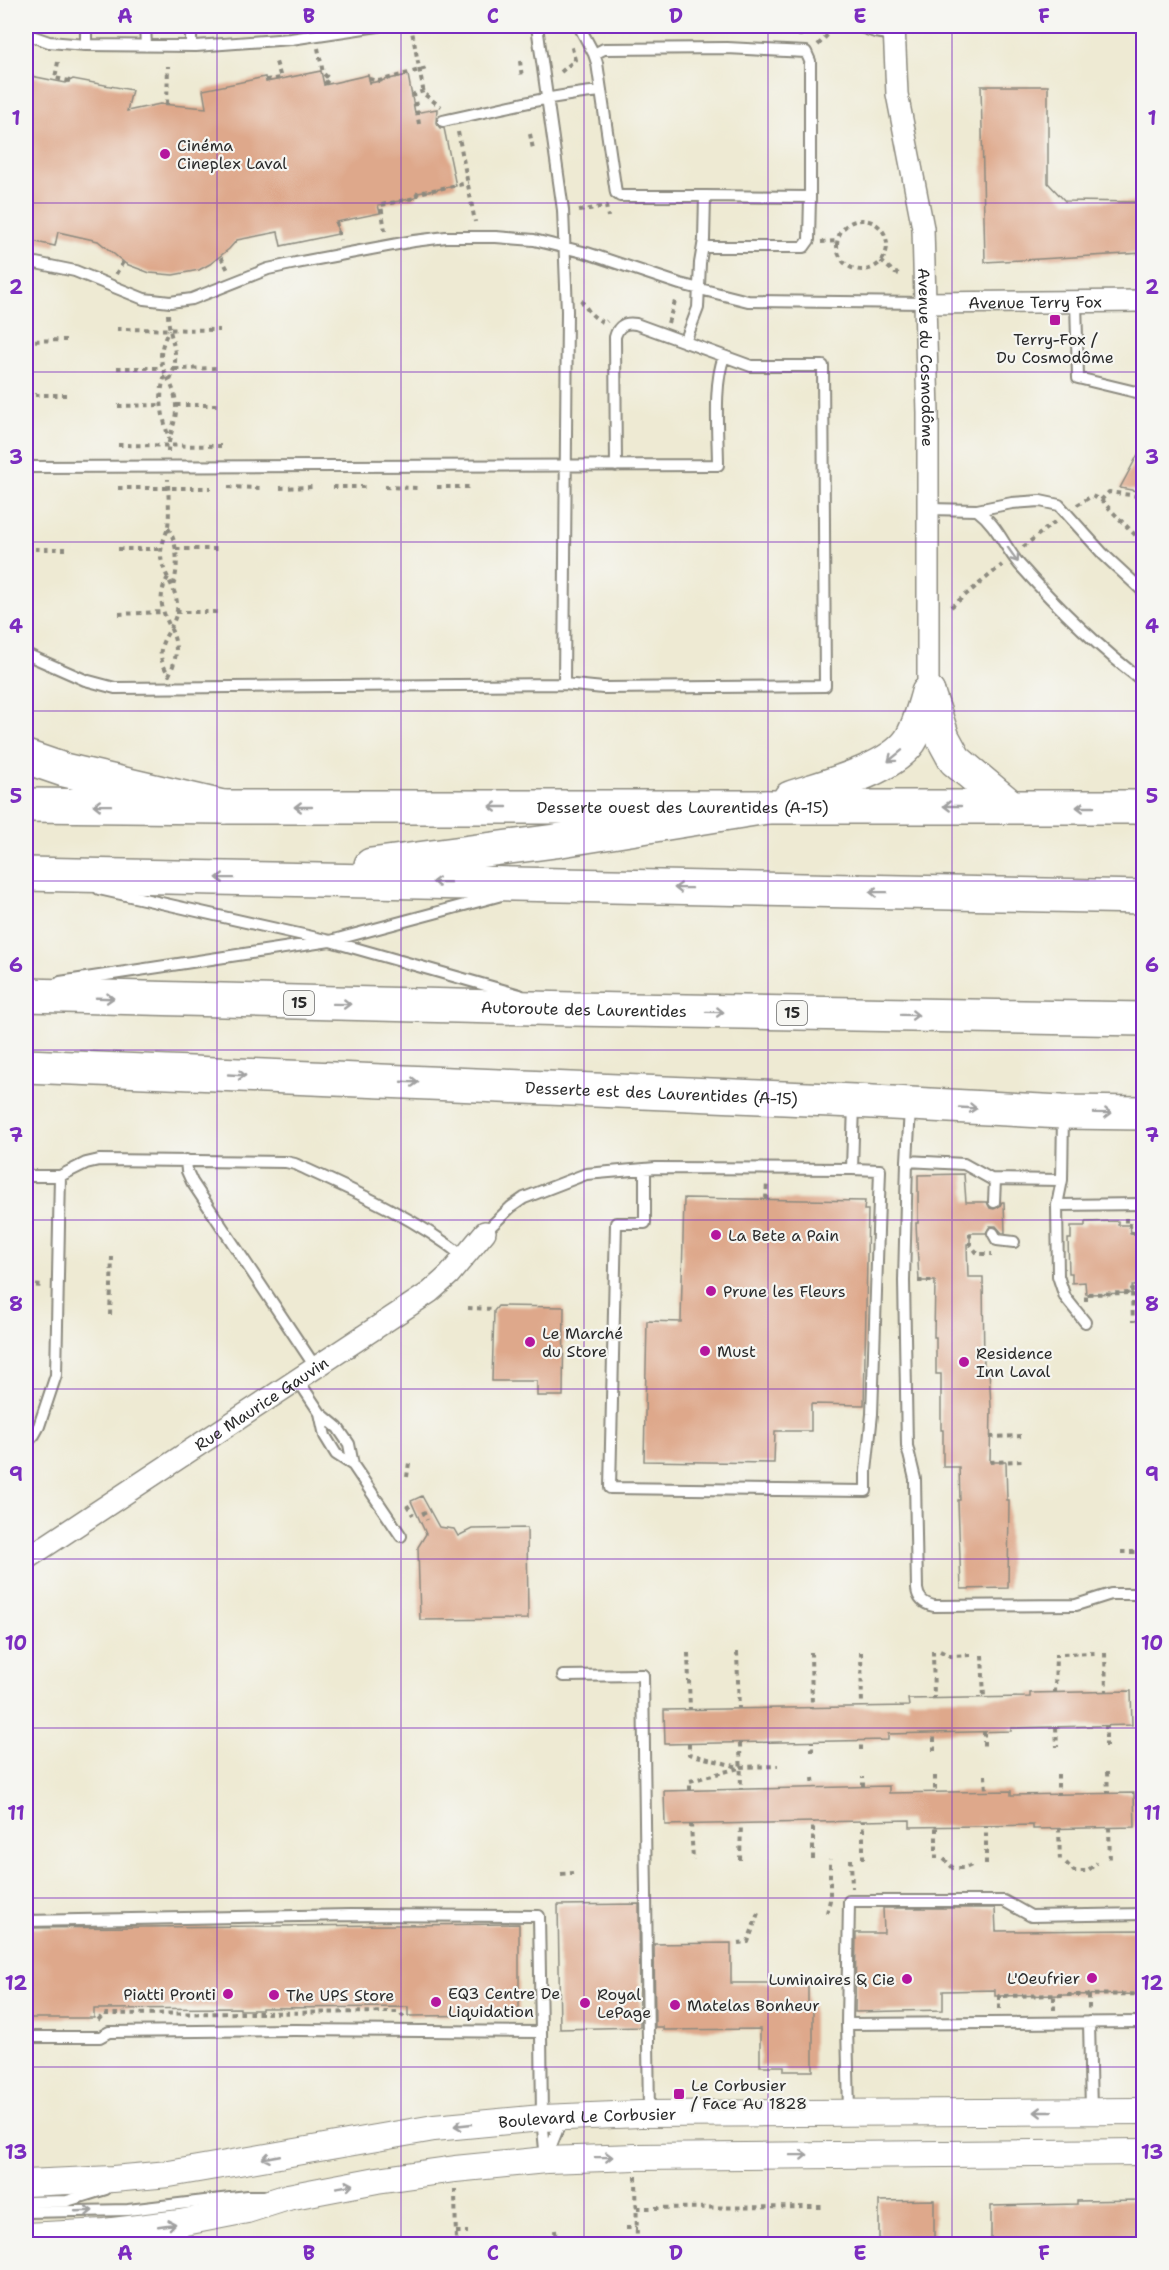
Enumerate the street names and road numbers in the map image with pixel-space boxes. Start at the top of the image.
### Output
street label: Avenue du Cosmodôme [914,268,939,447]
street label: Avenue Terry Fox [968,291,1102,313]
street label: Desserte ouest des Laurentides (A-15) [537,797,828,818]
road number: 15 [284,991,314,1015]
street label: Autoroute des Laurentides [481,996,687,1021]
road number: 15 [777,1001,807,1025]
street label: Desserte est des Laurentides (A-15) [525,1077,798,1109]
street label: Rue Maurice Gauvin [190,1352,332,1455]
street label: Boulevard Le Corbusier [497,2103,676,2132]

